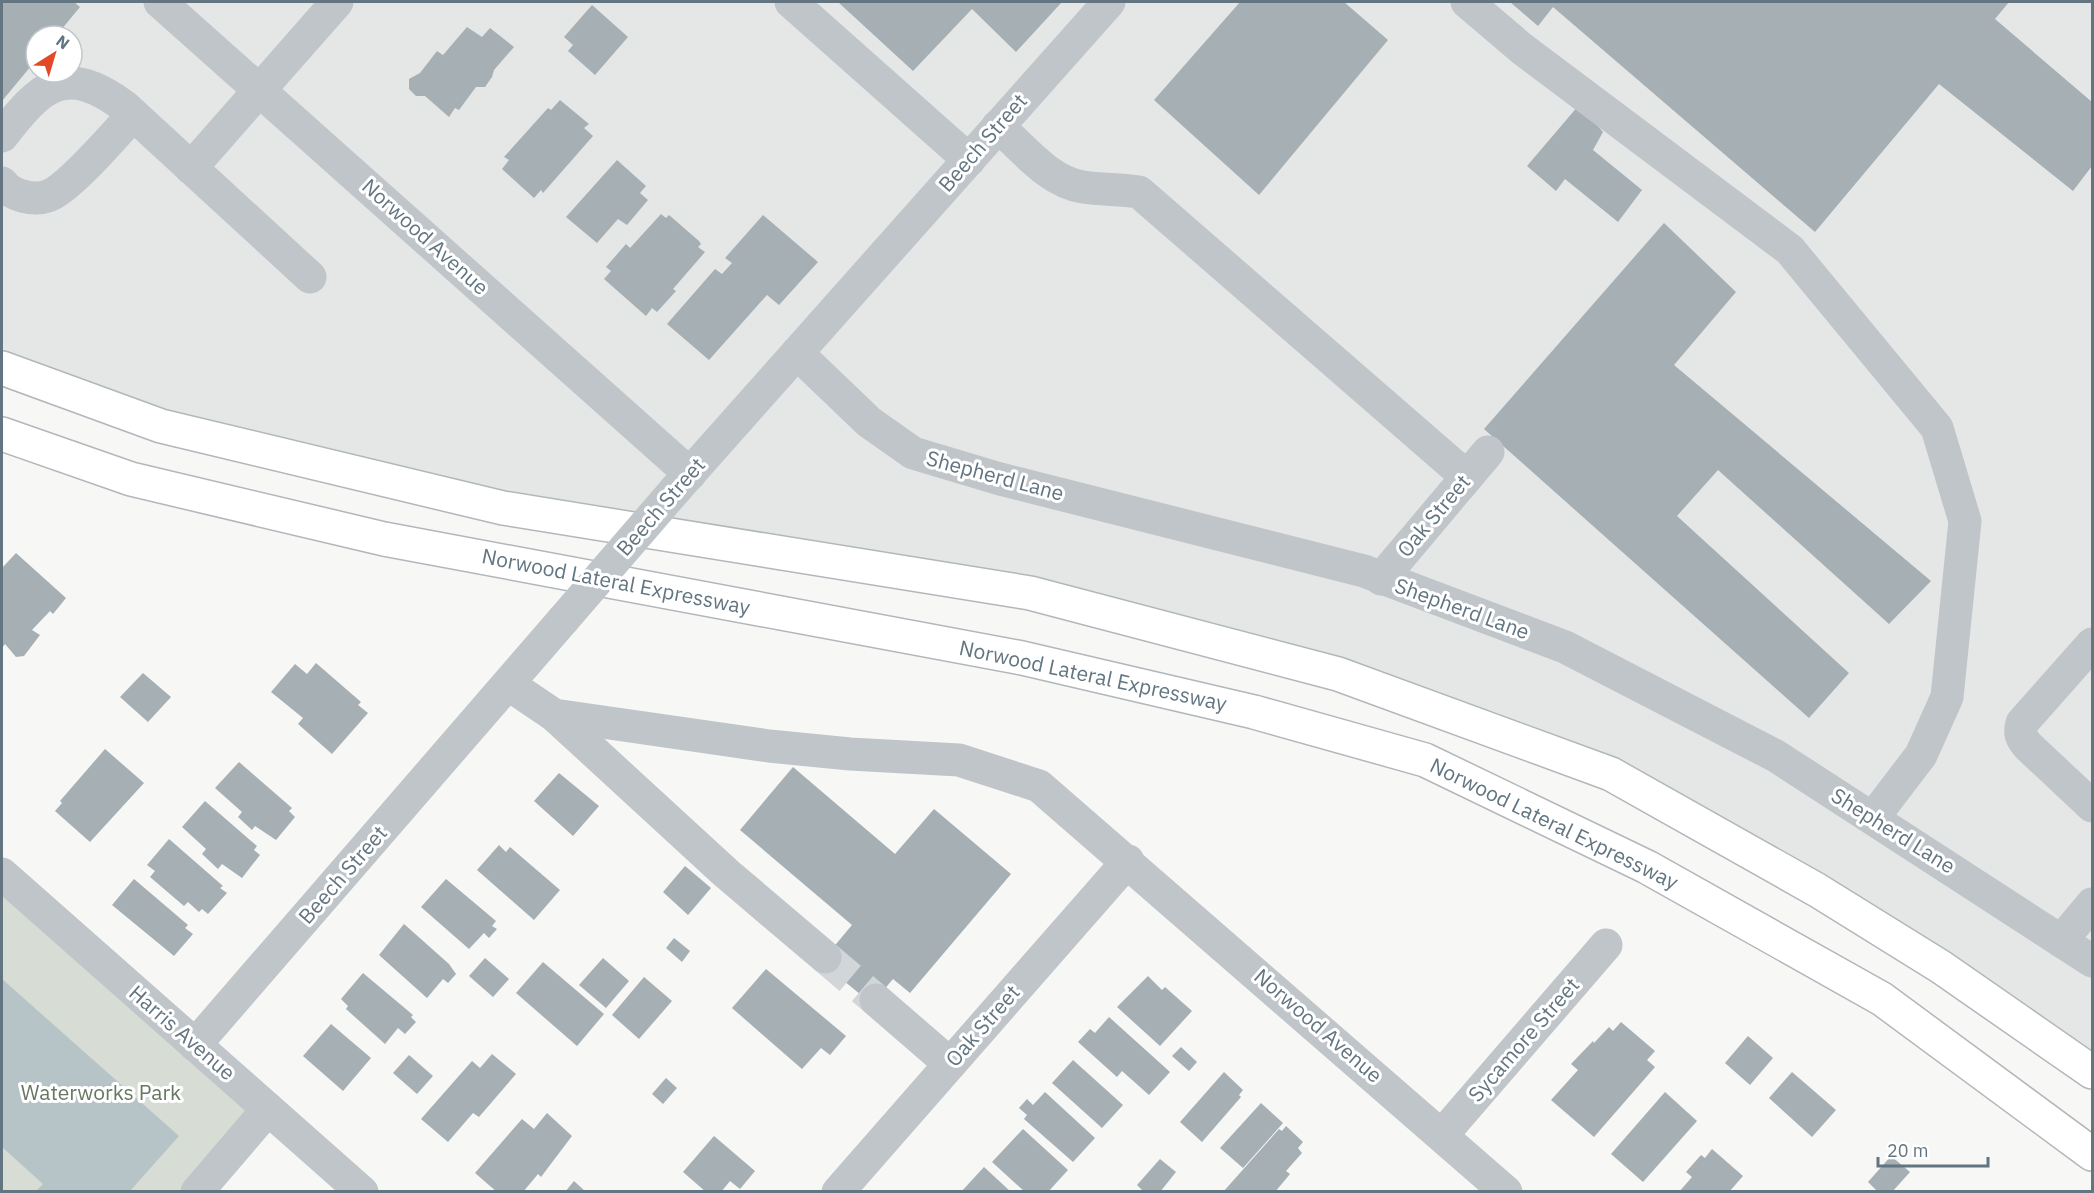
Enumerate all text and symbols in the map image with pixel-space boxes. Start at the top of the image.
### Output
north arrow [24,24,84,84]
text: N [52,31,74,53]
street label: Beech Street [932,87,1033,198]
street label: Norwood Avenue [356,172,495,301]
street label: Shepherd Lane [923,443,1067,507]
street label: Beech Street [610,451,711,562]
street label: Oak Street [1390,468,1476,563]
street label: Norwood Lateral Expressway [480,541,753,621]
street label: Shepherd Lane [1391,571,1533,645]
street label: Norwood Lateral Expressway [957,633,1230,717]
street label: Norwood Lateral Expressway [1426,751,1684,896]
street label: Shepherd Lane [1826,781,1961,879]
street label: Beech Street [292,819,393,930]
street label: Norwood Avenue [1249,962,1389,1089]
street label: Sycamore Street [1461,971,1585,1107]
street label: Harris Avenue [124,978,242,1086]
street label: Oak Street [939,979,1026,1072]
park label: Waterworks Park [21,1078,181,1106]
scale bar [1878,1130,1988,1168]
text: 20 m [1887,1139,1929,1162]

